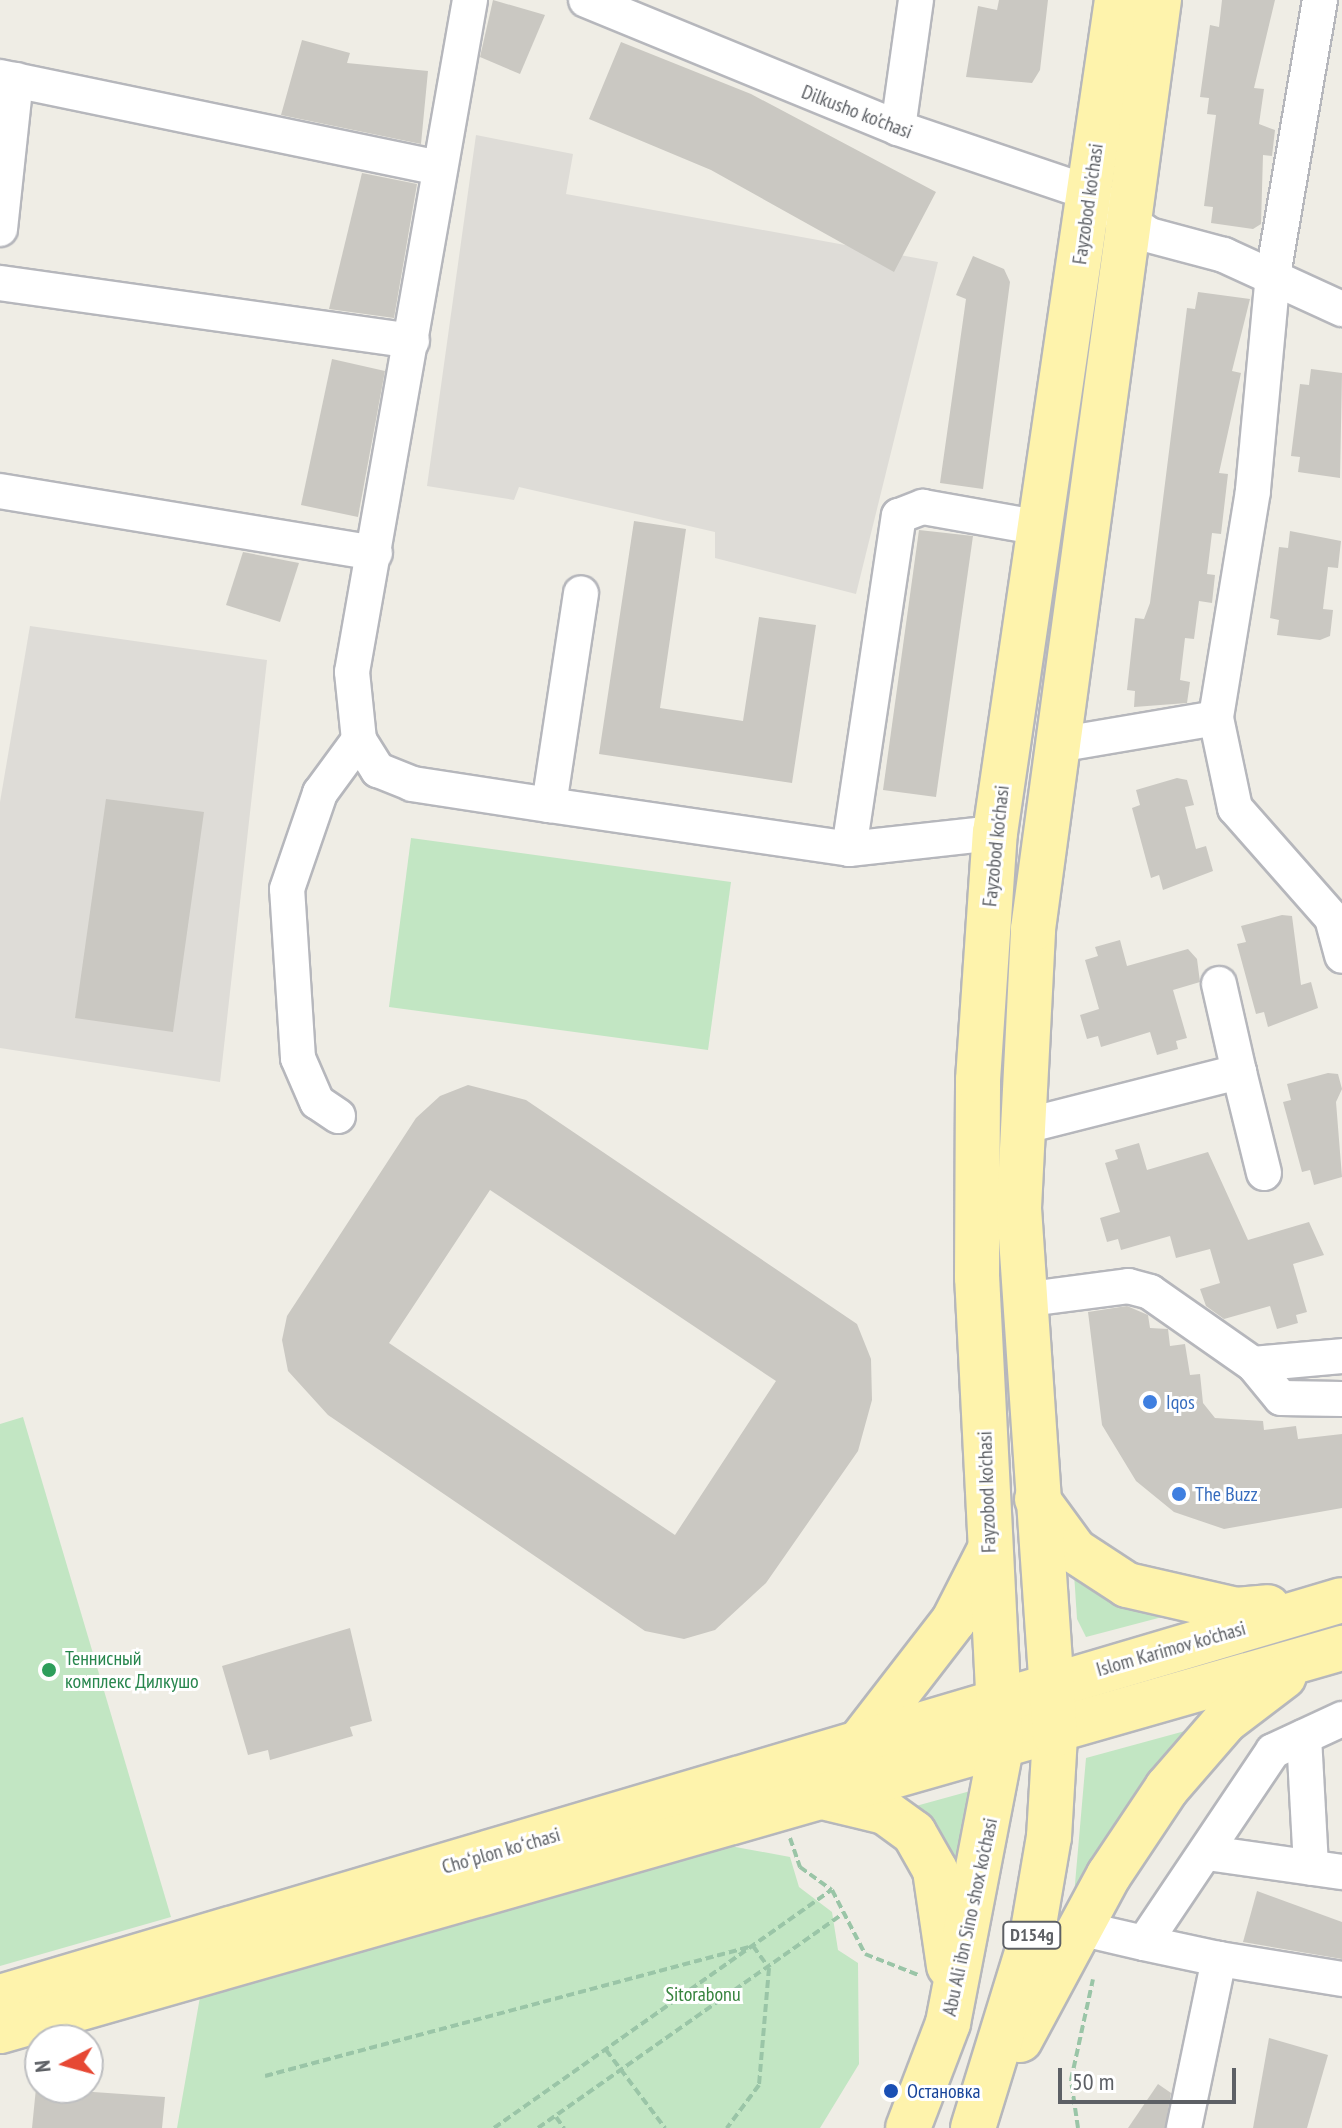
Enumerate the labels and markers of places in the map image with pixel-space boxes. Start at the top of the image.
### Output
place label: Iqos [1166,1390,1195,1414]
marker: Iqos [1141,1393,1159,1411]
place label: The Buzz [1195,1482,1258,1506]
marker: The Buzz [1170,1485,1188,1503]
place label: Теннисный комплекс Дилкушо [65,1646,199,1693]
marker: Теннисный комплекс Дилкушо [40,1661,58,1679]
place label: Остановка [907,2079,980,2103]
marker: Остановка [882,2082,900,2100]

